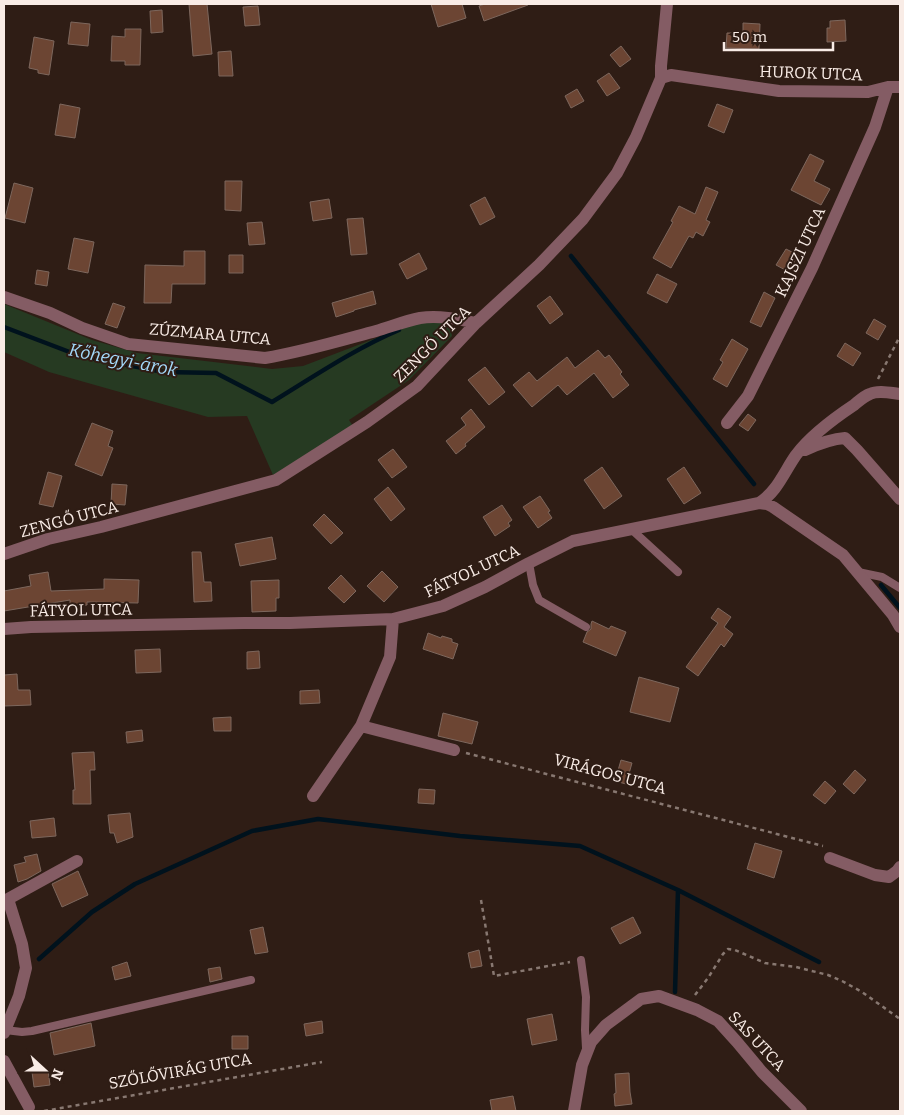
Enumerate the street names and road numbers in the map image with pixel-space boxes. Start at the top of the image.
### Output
street label: HUROK UTCA [759,62,863,84]
street label: KAJSZI UTCA [771,203,829,300]
street label: ZENGŐ UTCA [389,300,475,386]
street label: ZÚZMARA UTCA [148,318,272,349]
street label: ZENGŐ UTCA [17,496,121,541]
street label: FÁTYOL UTCA [421,540,523,601]
street label: FÁTYOL UTCA [30,599,133,620]
street label: VIRÁGOS UTCA [552,749,669,798]
street label: SAS UTCA [725,1007,790,1075]
street label: SZŐLŐVIRÁG UTCA [107,1048,253,1093]

